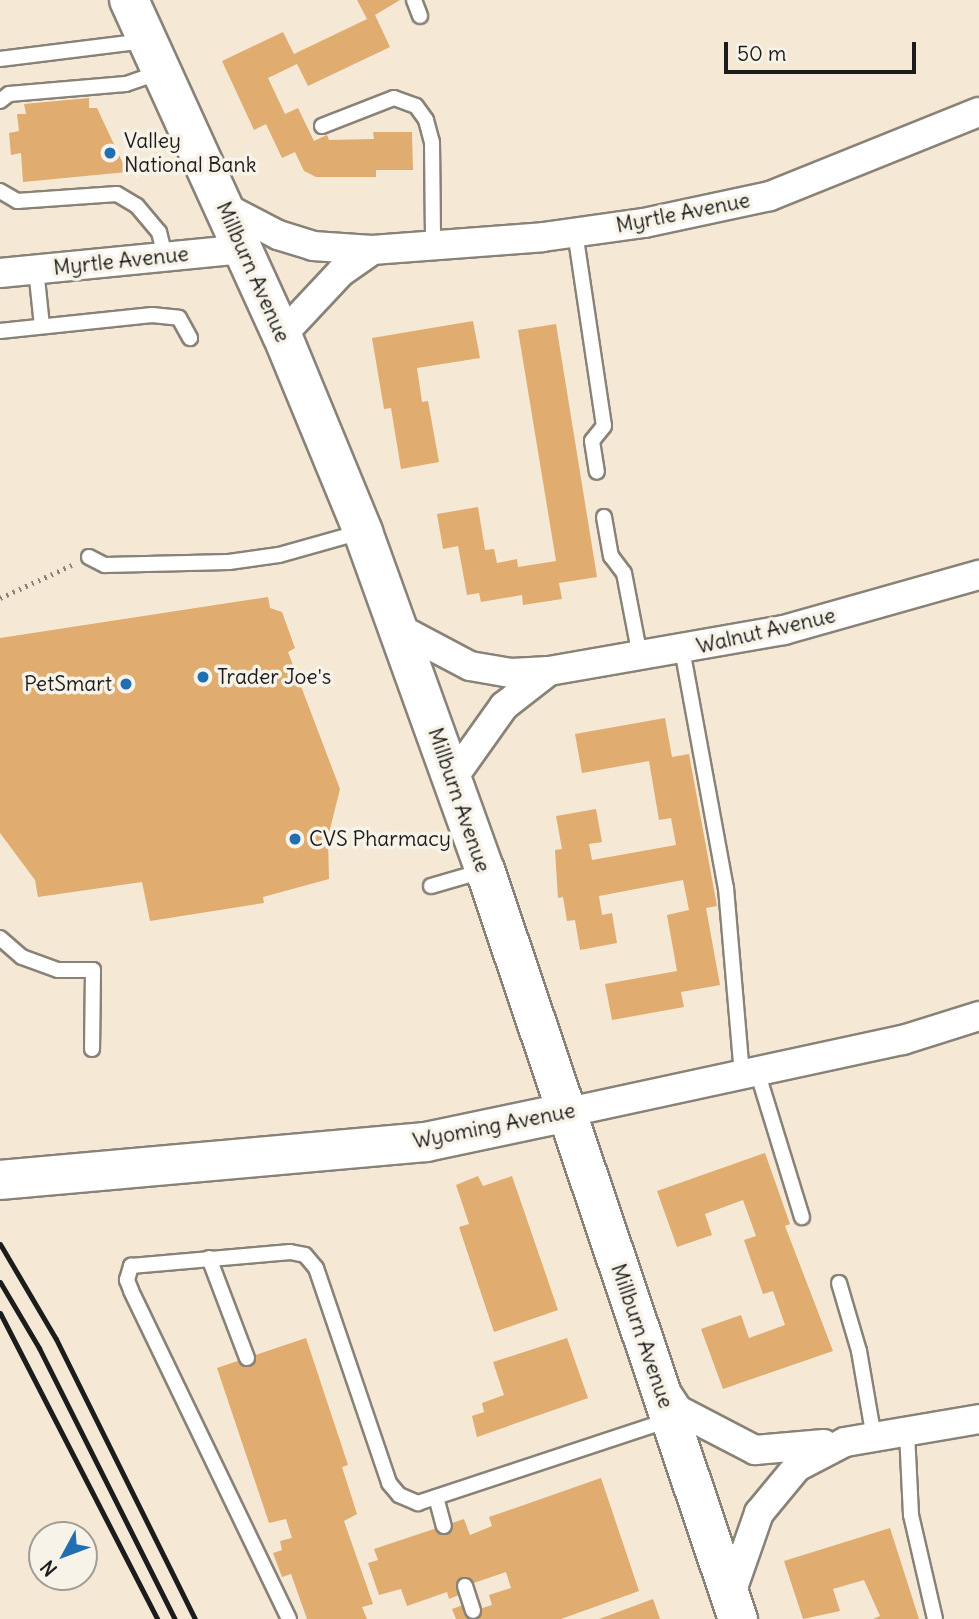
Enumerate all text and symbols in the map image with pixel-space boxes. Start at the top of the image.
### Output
scale bar [727,28,920,72]
text: 50 m [737,40,786,67]
place label: Valley National Bank [124,128,256,178]
marker: Valley National Bank [102,145,118,161]
street label: Myrtle Avenue [614,188,752,238]
street label: Millburn Avenue [211,198,295,346]
street label: Myrtle Avenue [52,241,190,281]
street label: Walnut Avenue [694,603,838,659]
place label: Trader Joe's [217,664,331,690]
marker: Trader Joe's [195,669,211,685]
place label: PetSmart [24,671,112,697]
marker: PetSmart [118,676,134,692]
street label: Millburn Avenue [423,724,495,876]
place label: CVS Pharmacy [309,826,451,852]
marker: CVS Pharmacy [287,831,303,847]
street label: Wyoming Avenue [411,1098,577,1154]
street label: Millburn Avenue [606,1260,678,1412]
north arrow [28,1521,98,1591]
text: N [35,1556,62,1581]

